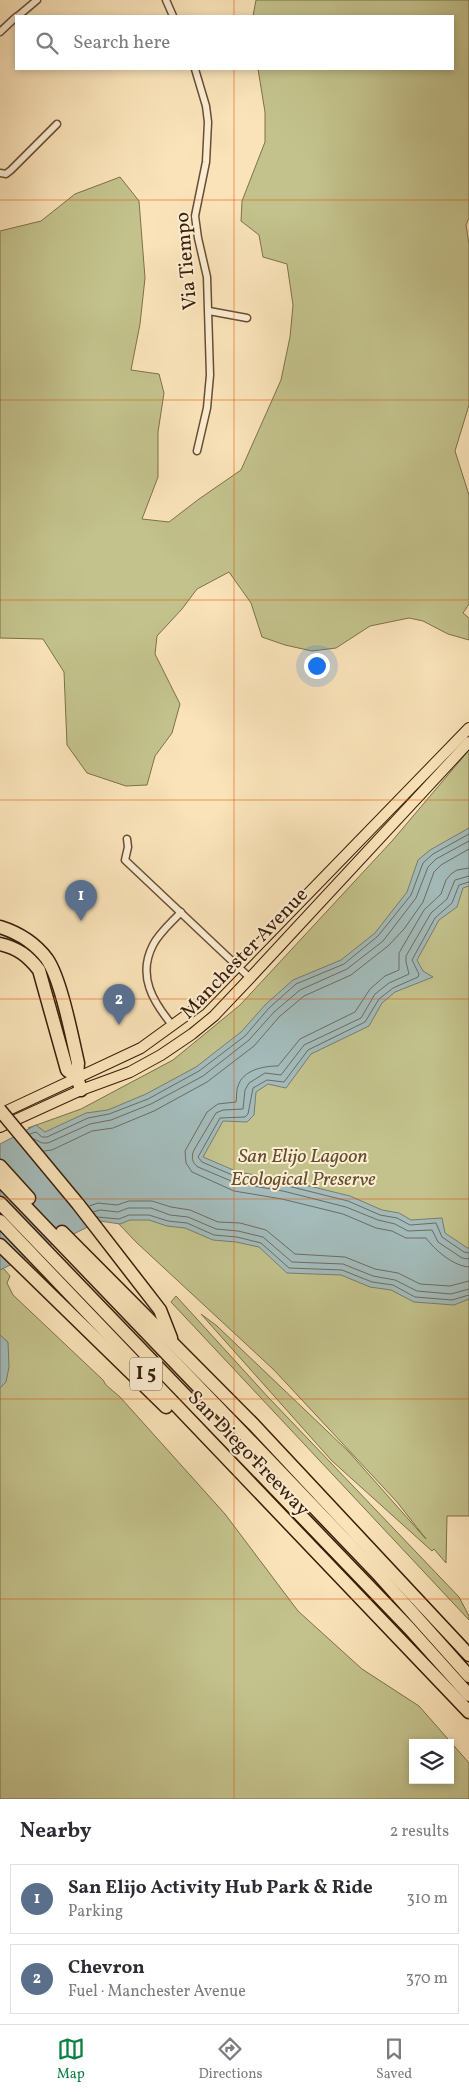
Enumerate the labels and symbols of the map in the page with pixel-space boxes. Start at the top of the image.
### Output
street label: Via Tiempo [169,211,205,311]
your location [304,653,330,679]
pin: 1 [65,880,97,921]
street label: Manchester Avenue [175,882,315,1026]
pin: 2 [103,984,135,1025]
park label: San Elijo Lagoon Ecological Preserve [230,1143,376,1194]
road number: I 5 [130,1358,162,1390]
street label: San Diego Freeway [181,1385,316,1523]

